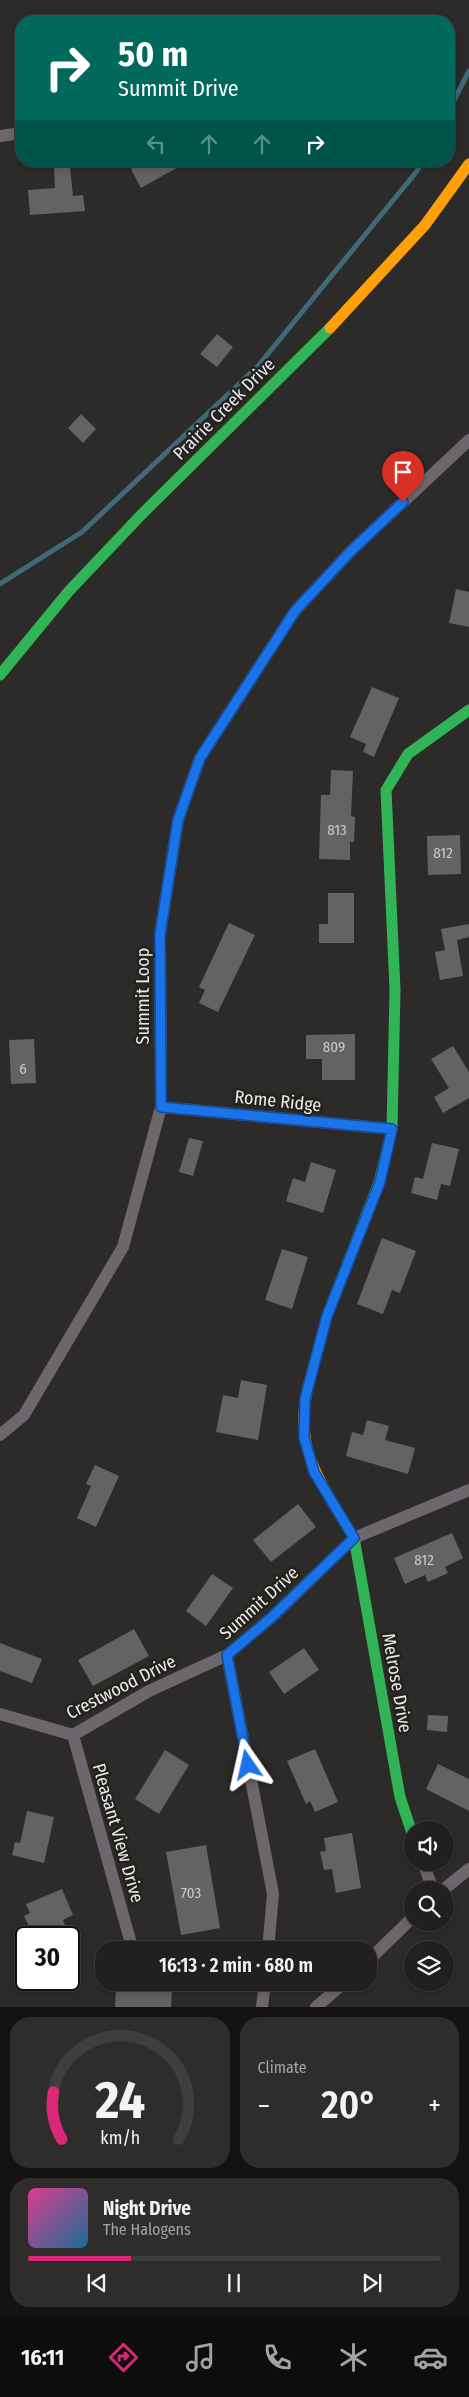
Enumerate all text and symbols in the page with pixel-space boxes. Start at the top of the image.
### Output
text: 50 m [118,33,188,75]
icon: right [35,35,100,100]
text: Summit Drive [118,75,239,102]
icon: left [142,130,170,158]
icon: ahead [195,130,223,158]
icon: ahead [248,130,276,158]
icon: right [301,130,329,158]
street label: Prairie Creek Drive [168,353,280,465]
pin [382,451,424,502]
icon: arrive [389,458,417,486]
house number: 813 [327,821,347,839]
house number: 812 [433,844,453,862]
street label: Summit Loop [132,948,154,1044]
house number: 809 [323,1038,345,1056]
house number: 6 [19,1060,27,1078]
street label: Rome Ridge [234,1086,323,1116]
house number: 812 [414,1551,434,1569]
street label: Summit Drive [215,1562,303,1644]
street label: Melrose Drive [377,1632,417,1735]
street label: Crestwood Drive [63,1650,179,1724]
position arrow [221,1738,273,1790]
street label: Pleasant View Drive [88,1761,148,1905]
map controls [404,1821,454,1991]
button: sound [404,1821,454,1871]
button: search [404,1881,454,1931]
house number: 703 [181,1884,201,1902]
speed limit sign: 30 [15,1926,80,1991]
button: layers [404,1941,454,1991]
text: 16:13 · 2 min · 680 m [159,1954,313,1977]
text: Climate [258,2058,307,2077]
text: 24 [94,2069,145,2132]
text: 20° [321,2082,377,2128]
text: − [258,2089,270,2122]
text: + [428,2089,441,2122]
text: km/h [100,2127,140,2149]
text: Night Drive [103,2197,191,2220]
text: The Halogens [103,2220,191,2239]
icon: previous [83,2269,111,2297]
icon: pause [220,2269,248,2297]
icon: next [358,2269,386,2297]
icon: directions [106,2340,141,2375]
icon: music [183,2340,218,2375]
icon: phone [260,2340,295,2375]
icon: climate [336,2340,371,2375]
icon: car [413,2340,448,2375]
text: 16:11 [21,2344,64,2371]

